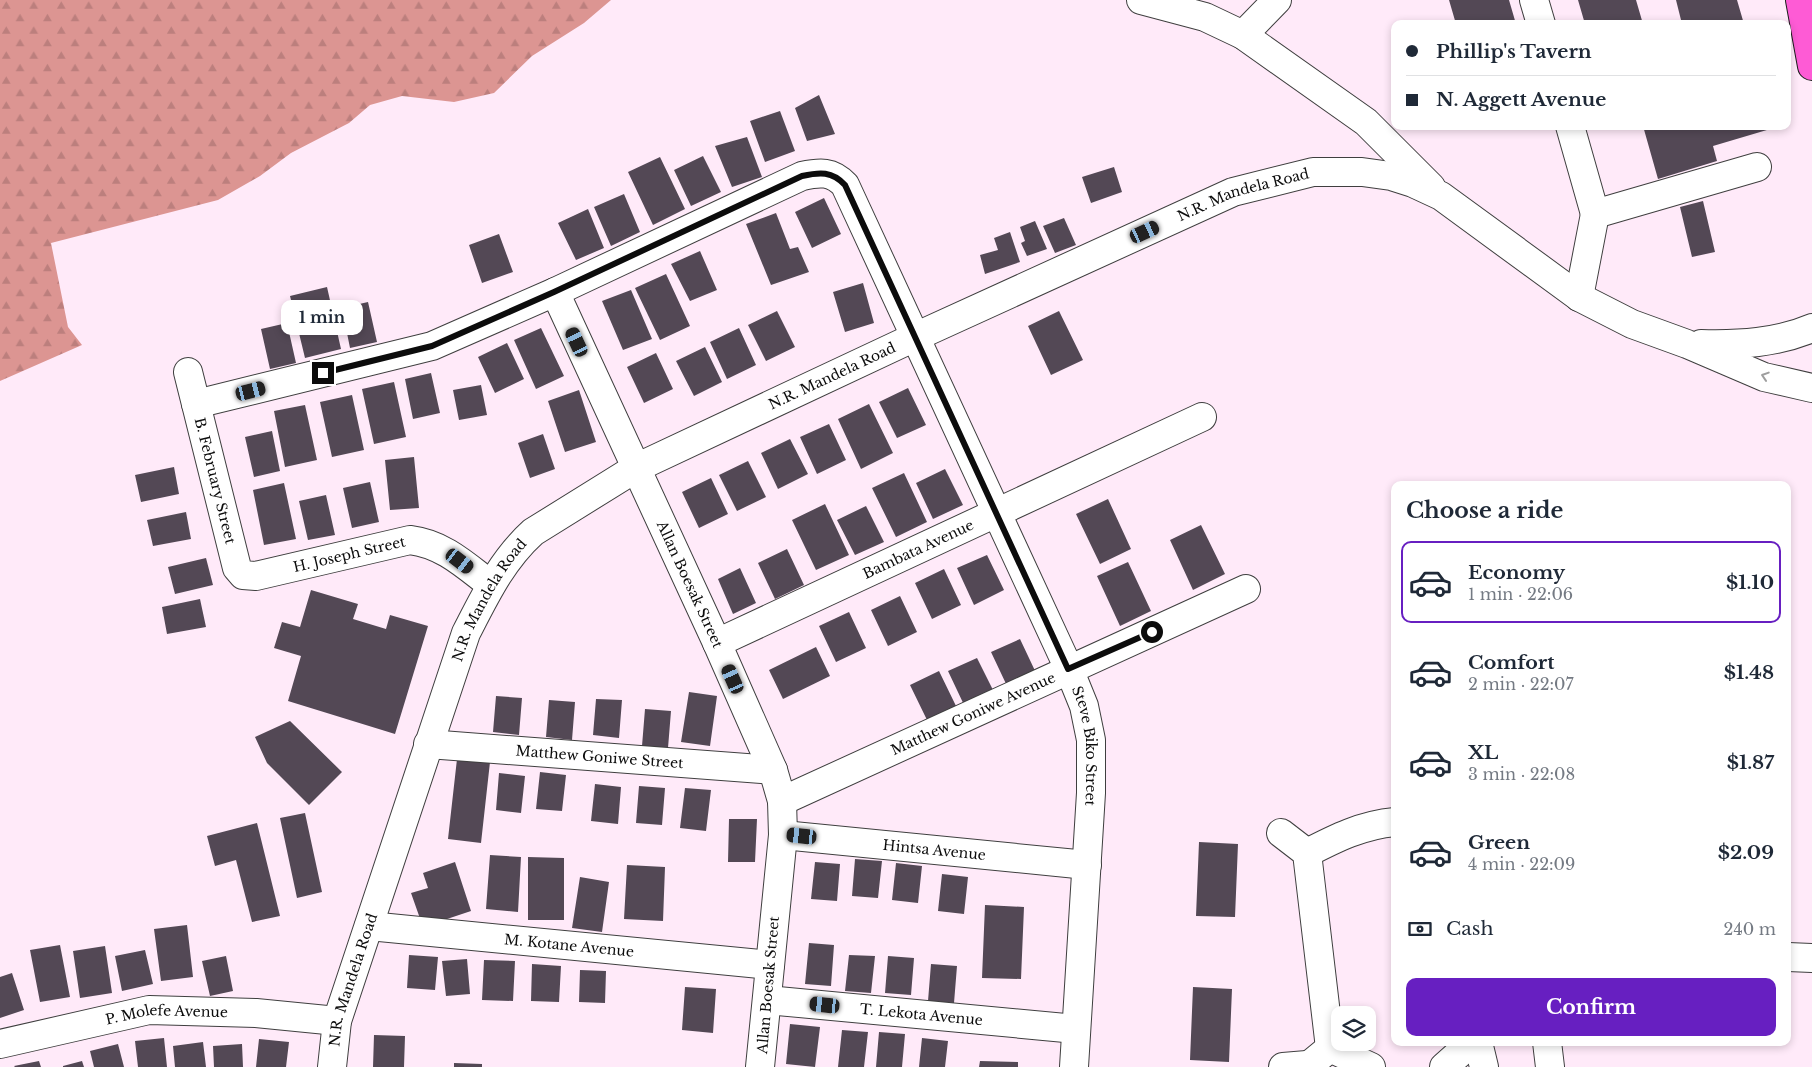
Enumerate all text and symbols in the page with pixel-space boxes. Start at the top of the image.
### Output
text: Phillip's Tavern [1436,40,1592,63]
text: N. Aggett Avenue [1436,88,1606,111]
street label: N.R. Mandela Road [1174,164,1312,225]
car [1128,219,1161,245]
callout: 1 min [282,300,364,336]
text: 1 min [299,307,345,327]
car [563,325,590,359]
street label: N.R. Mandela Road [766,338,899,413]
route end [312,362,334,384]
one-way arrow [1761,372,1769,382]
car [234,380,267,402]
street label: B. February Street [191,416,240,546]
text: Choose a ride [1406,497,1563,524]
street label: Bambata Avenue [860,516,977,583]
street label: Allan Boesak Street [652,517,727,651]
street label: H. Joseph Street [291,532,408,576]
street label: N.R. Mandela Road [448,534,531,664]
car [443,546,476,576]
icon: car [1408,560,1453,605]
text: Economy [1468,561,1565,584]
text: $1.10 [1726,571,1774,594]
text: 1 min · 22:06 [1468,584,1573,604]
route start [1141,621,1163,643]
icon: car [1408,650,1453,695]
text: Comfort [1468,651,1555,674]
text: $1.48 [1724,661,1774,684]
car [720,662,745,696]
street label: Matthew Goniwe Avenue [888,668,1058,759]
text: 2 min · 22:07 [1468,674,1574,694]
street label: Steve Biko Street [1068,683,1100,807]
icon: car [1408,740,1453,785]
text: XL [1468,741,1498,764]
street label: Matthew Goniwe Street [515,742,685,772]
text: $1.87 [1727,751,1774,774]
text: 3 min · 22:08 [1468,764,1575,784]
car [786,827,817,845]
icon: car [1408,830,1453,875]
text: Green [1468,831,1530,854]
street label: Hintsa Avenue [882,836,987,864]
text: $2.09 [1718,841,1774,864]
text: 4 min · 22:09 [1468,854,1575,874]
street label: N.R. Mandela Road [325,910,381,1047]
street label: Allan Boesak Street [753,915,783,1055]
icon: cash [1406,915,1434,943]
text: Cash [1446,917,1493,940]
text: 240 m [1724,919,1776,939]
street label: M. Kotane Avenue [503,930,635,961]
button: Confirm [1406,978,1776,1036]
car [809,996,840,1014]
street label: T. Lekota Avenue [859,1000,984,1029]
street label: P. Molefe Avenue [104,1001,228,1029]
map controls [1331,1006,1376,1051]
button: layers [1331,1006,1376,1051]

